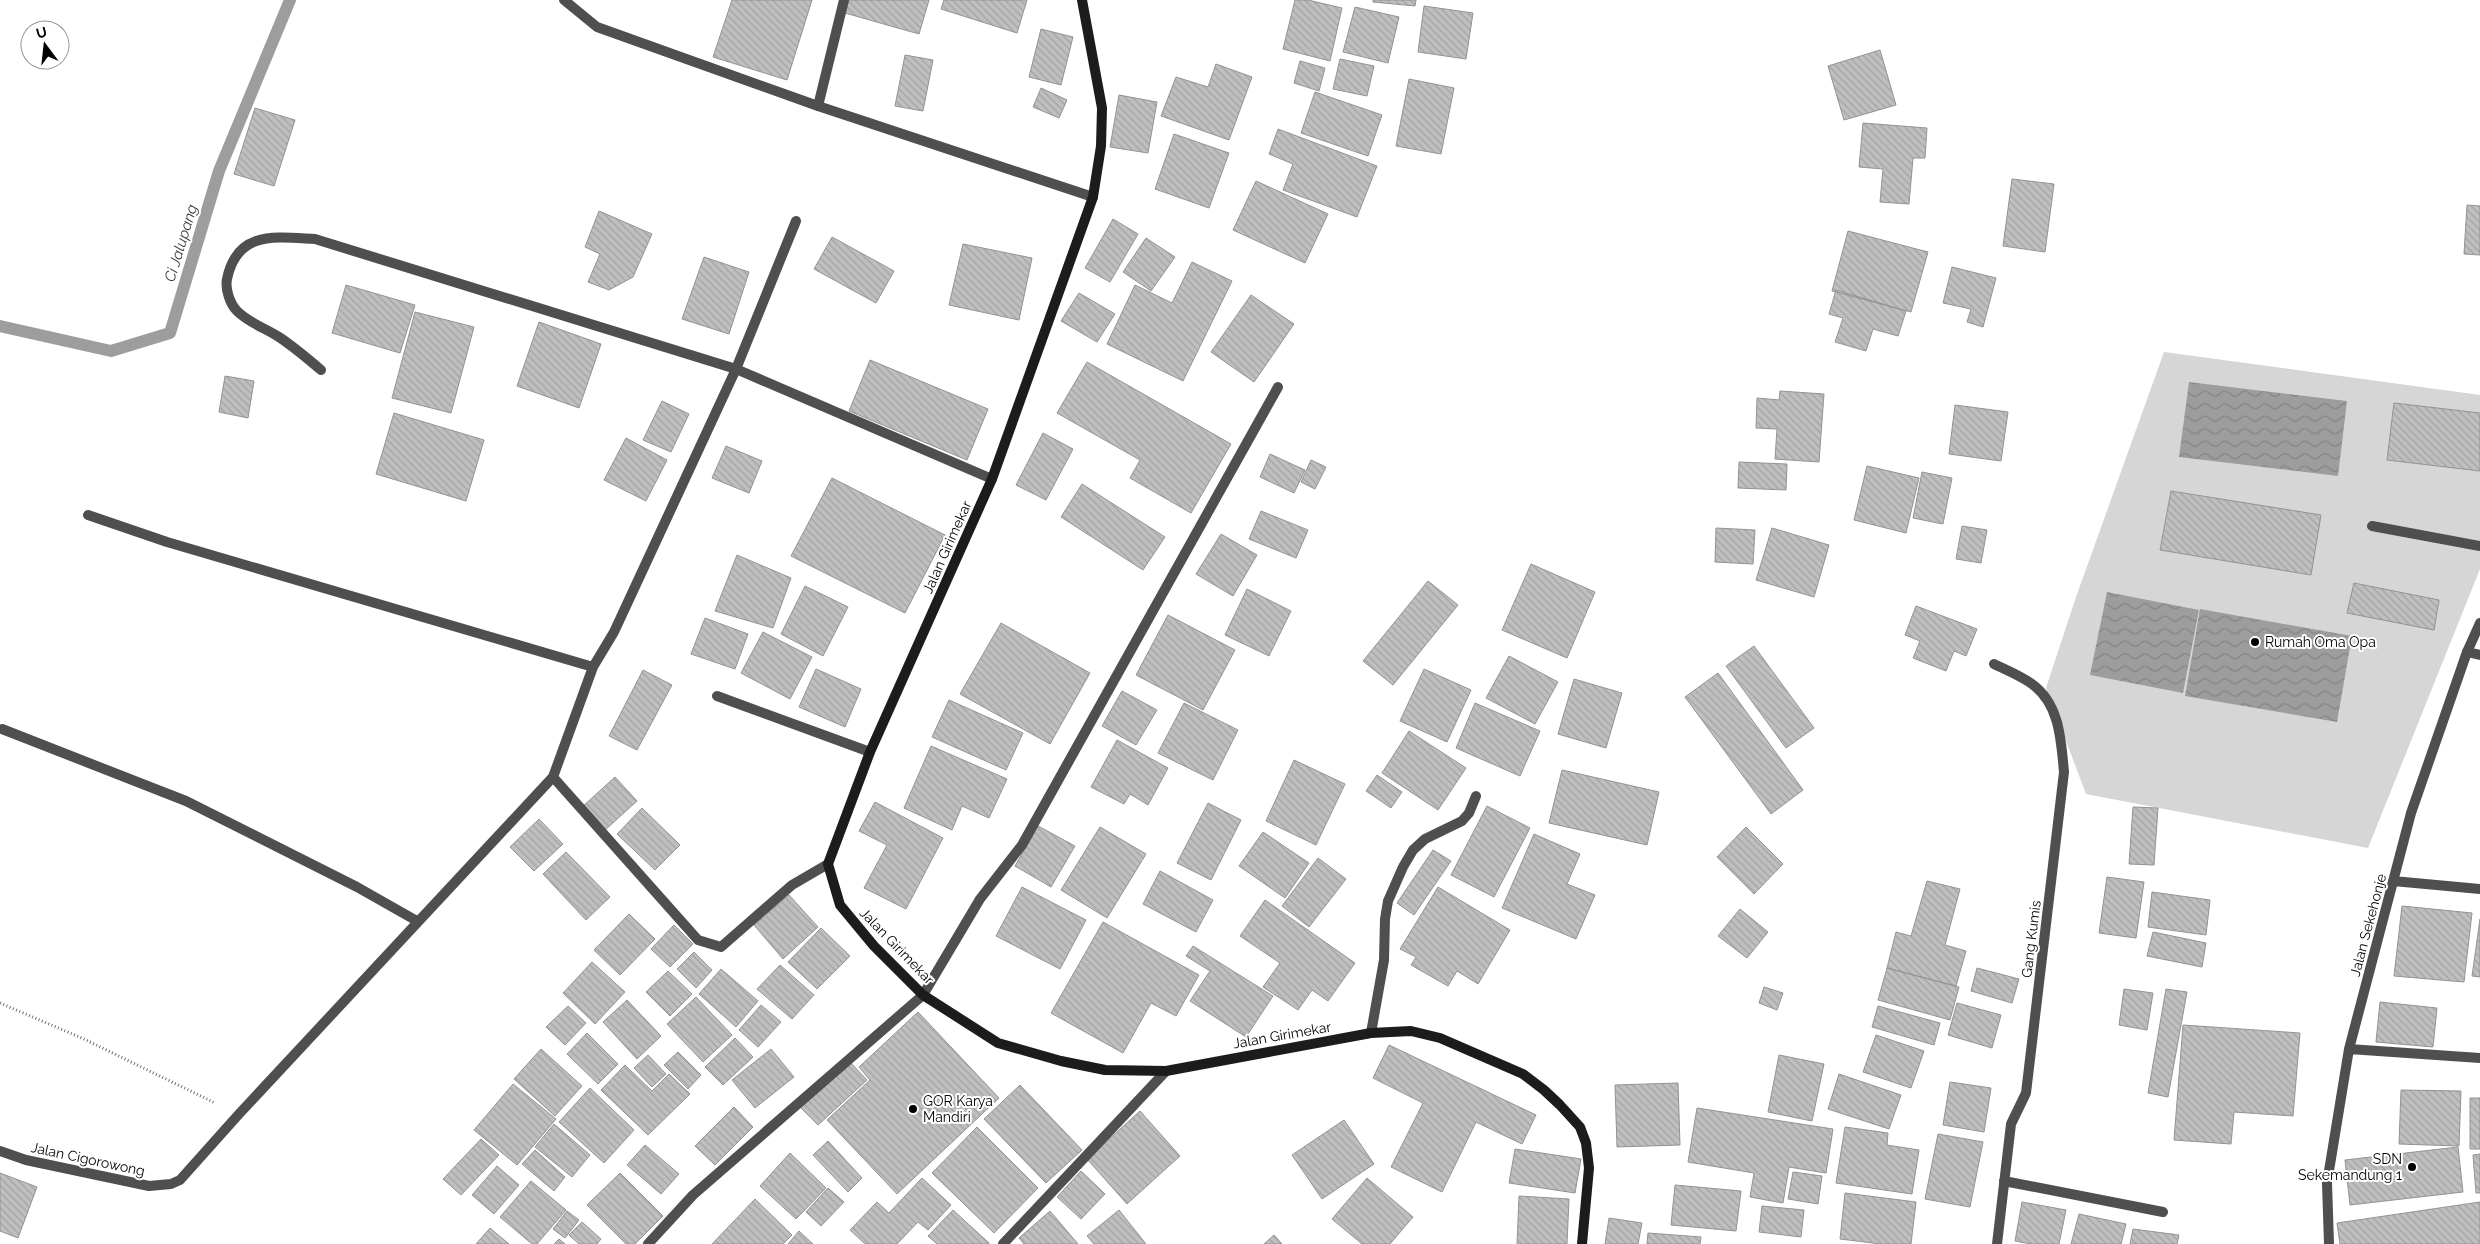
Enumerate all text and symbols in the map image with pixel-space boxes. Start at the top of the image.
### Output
north arrow [20,20,70,70]
text: U [34,23,49,42]
water label: Ci Jalupang [161,202,201,284]
street label: Jalan Girimekar [919,498,975,596]
place label: Rumah Oma Opa [2265,634,2376,650]
marker: Rumah Oma Opa [2249,636,2261,648]
street label: Jalan Sekehonje [2347,872,2389,978]
street label: Gang Kumis [2018,899,2044,979]
street label: Jalan Girimekar [857,905,937,987]
street label: Jalan Girimekar [1232,1018,1332,1052]
place label: GOR Karya Mandiri [923,1093,993,1125]
marker: GOR Karya Mandiri [907,1103,919,1115]
street label: Jalan Cigorowong [30,1139,146,1179]
place label: SDN Sekemandung 1 [2298,1151,2402,1183]
marker: SDN Sekemandung 1 [2406,1161,2418,1173]

